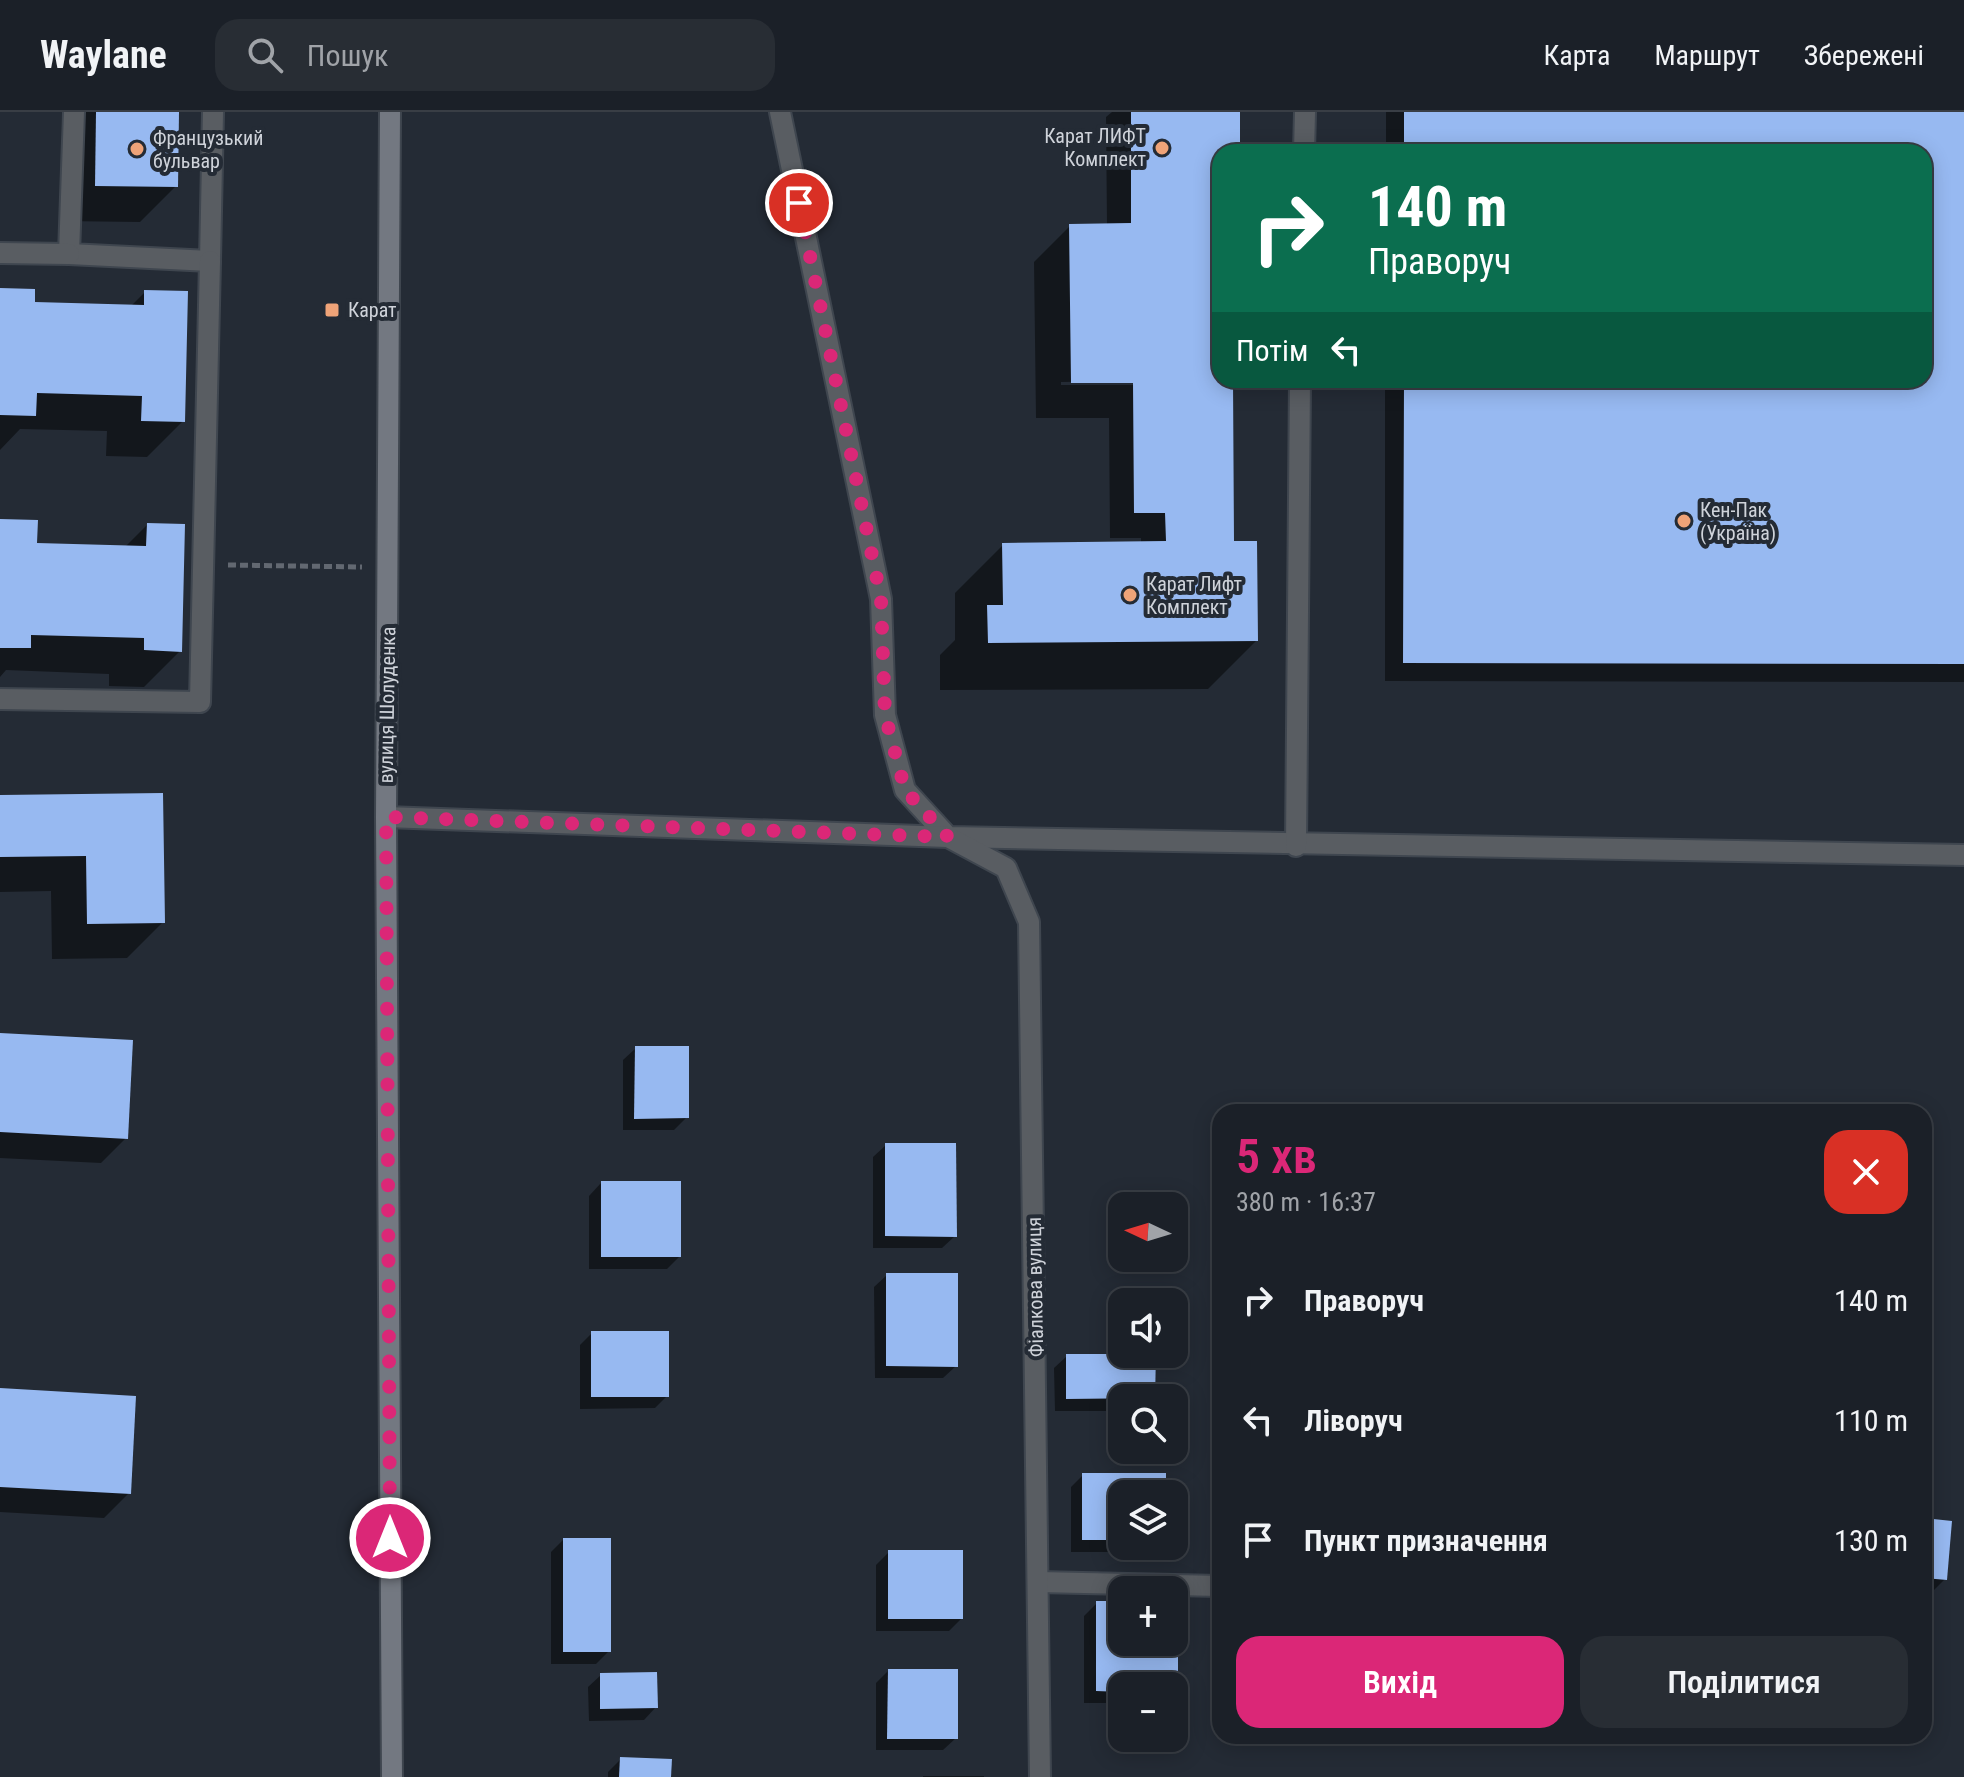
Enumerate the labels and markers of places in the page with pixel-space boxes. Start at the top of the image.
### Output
place label: Карат ЛИФТ Комплект [1044,124,1146,171]
place label: Французький бульвар [153,126,263,173]
marker: Карат ЛИФТ Комплект [1153,139,1171,157]
marker: Французький бульвар [128,140,146,158]
pin [765,169,833,237]
place label: Карат [348,298,397,322]
marker: Карат [323,301,341,319]
place label: Кен-Пак (Україна) [1700,498,1776,545]
marker: Кен-Пак (Україна) [1675,512,1693,530]
place label: Карат Лифт Комплект [1146,572,1242,619]
marker: Карат Лифт Комплект [1121,586,1139,604]

